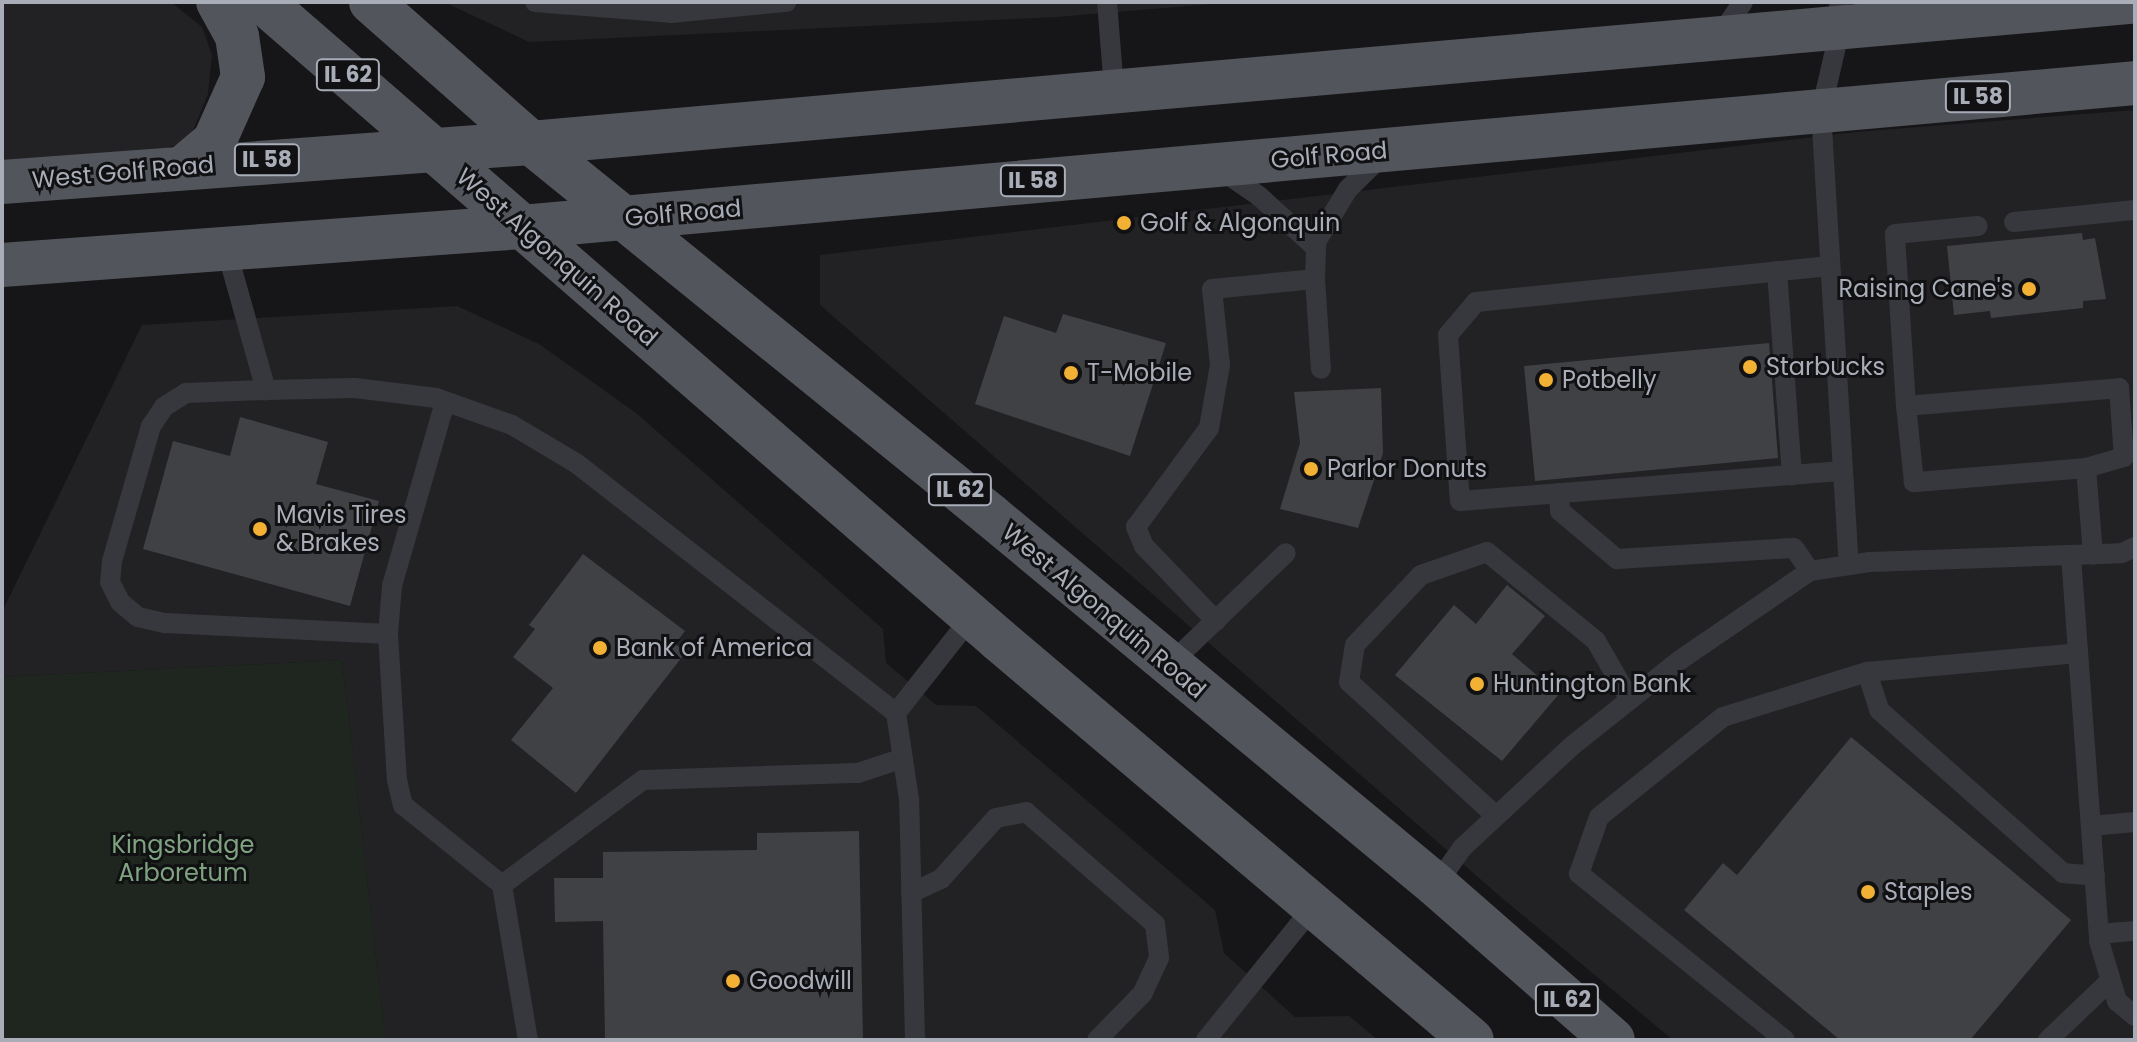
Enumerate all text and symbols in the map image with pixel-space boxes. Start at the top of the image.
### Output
road number: IL 62 [314,57,382,93]
road number: IL 58 [1944,79,2012,115]
street label: Golf Road [1270,136,1388,174]
road number: IL 58 [233,142,301,178]
street label: West Golf Road [31,150,215,194]
street label: West Algonquin Road [451,162,663,352]
road number: IL 58 [999,163,1067,199]
street label: Golf Road [624,194,742,232]
place label: Golf & Algonquin [1140,209,1340,237]
marker: Golf & Algonquin [1115,214,1133,232]
place label: Raising Cane's [1839,275,2013,303]
marker: Raising Cane's [2020,280,2038,298]
place label: Starbucks [1766,353,1885,381]
marker: Starbucks [1741,358,1759,376]
place label: T-Mobile [1087,359,1192,387]
marker: T-Mobile [1062,364,1080,382]
place label: Potbelly [1562,366,1656,394]
marker: Potbelly [1537,371,1555,389]
place label: Parlor Donuts [1327,455,1487,483]
marker: Parlor Donuts [1302,460,1320,478]
road number: IL 62 [926,472,994,508]
place label: Mavis Tires & Brakes [276,501,406,557]
street label: West Algonquin Road [996,517,1212,705]
marker: Mavis Tires & Brakes [251,520,269,538]
place label: Bank of America [616,634,812,662]
marker: Bank of America [591,639,609,657]
place label: Huntington Bank [1493,670,1691,698]
marker: Huntington Bank [1468,675,1486,693]
park label: Kingsbridge Arboretum [112,831,254,887]
place label: Staples [1884,878,1973,906]
marker: Staples [1859,883,1877,901]
place label: Goodwill [749,967,852,995]
marker: Goodwill [724,972,742,990]
road number: IL 62 [1533,982,1601,1018]

